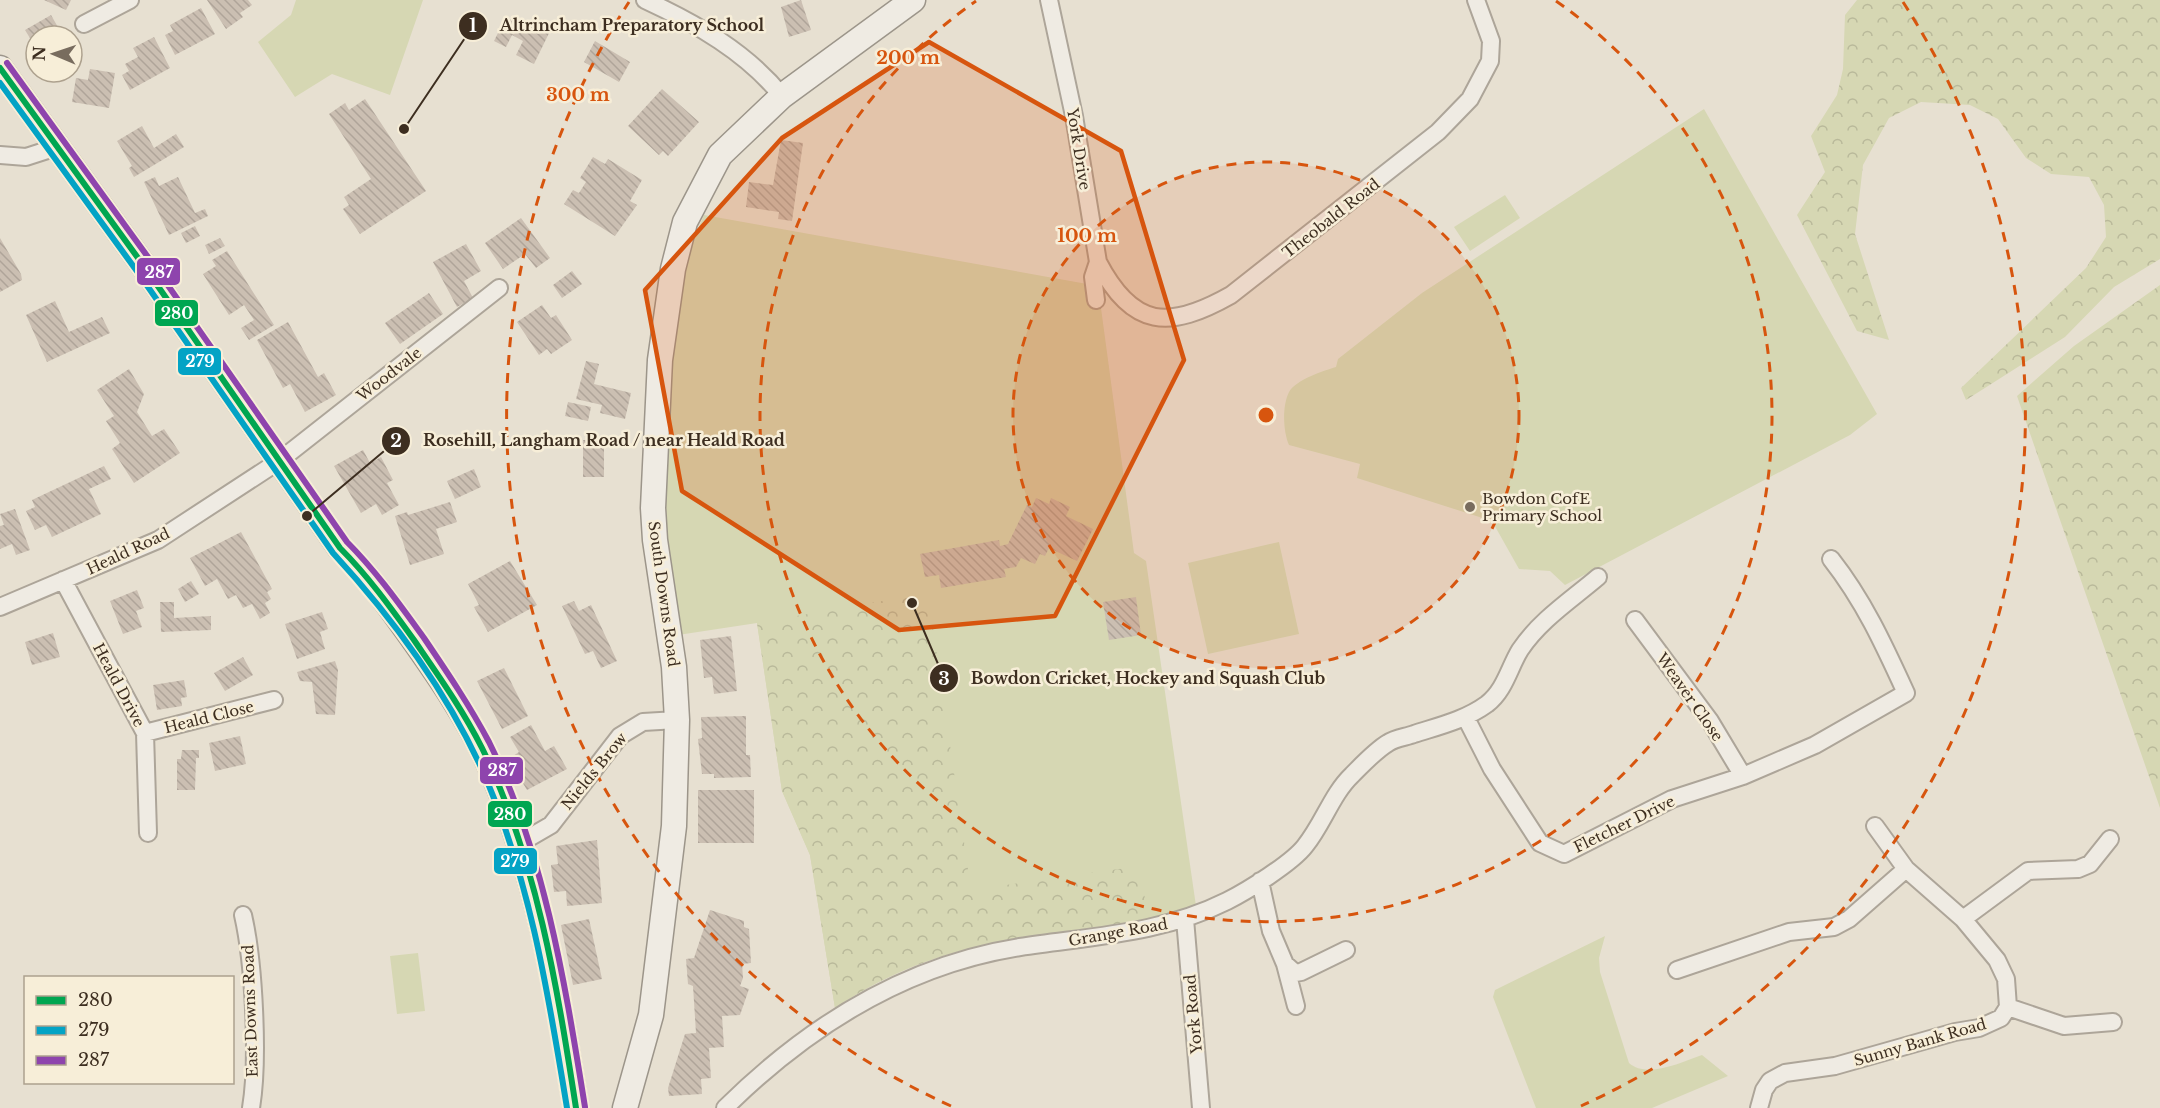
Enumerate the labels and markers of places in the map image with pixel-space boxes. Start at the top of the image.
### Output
callout: Altrincham Preparatory School [458,9,777,43]
centre of rings [1256,405,1276,425]
callout: Rosehill, Langham Road / near Heald Road [381,424,797,458]
place label: Bowdon CofE Primary School [1482,489,1602,525]
marker: Bowdon CofE Primary School [1463,500,1477,514]
callout: Bowdon Cricket, Hockey and Squash Club [929,661,1338,695]

